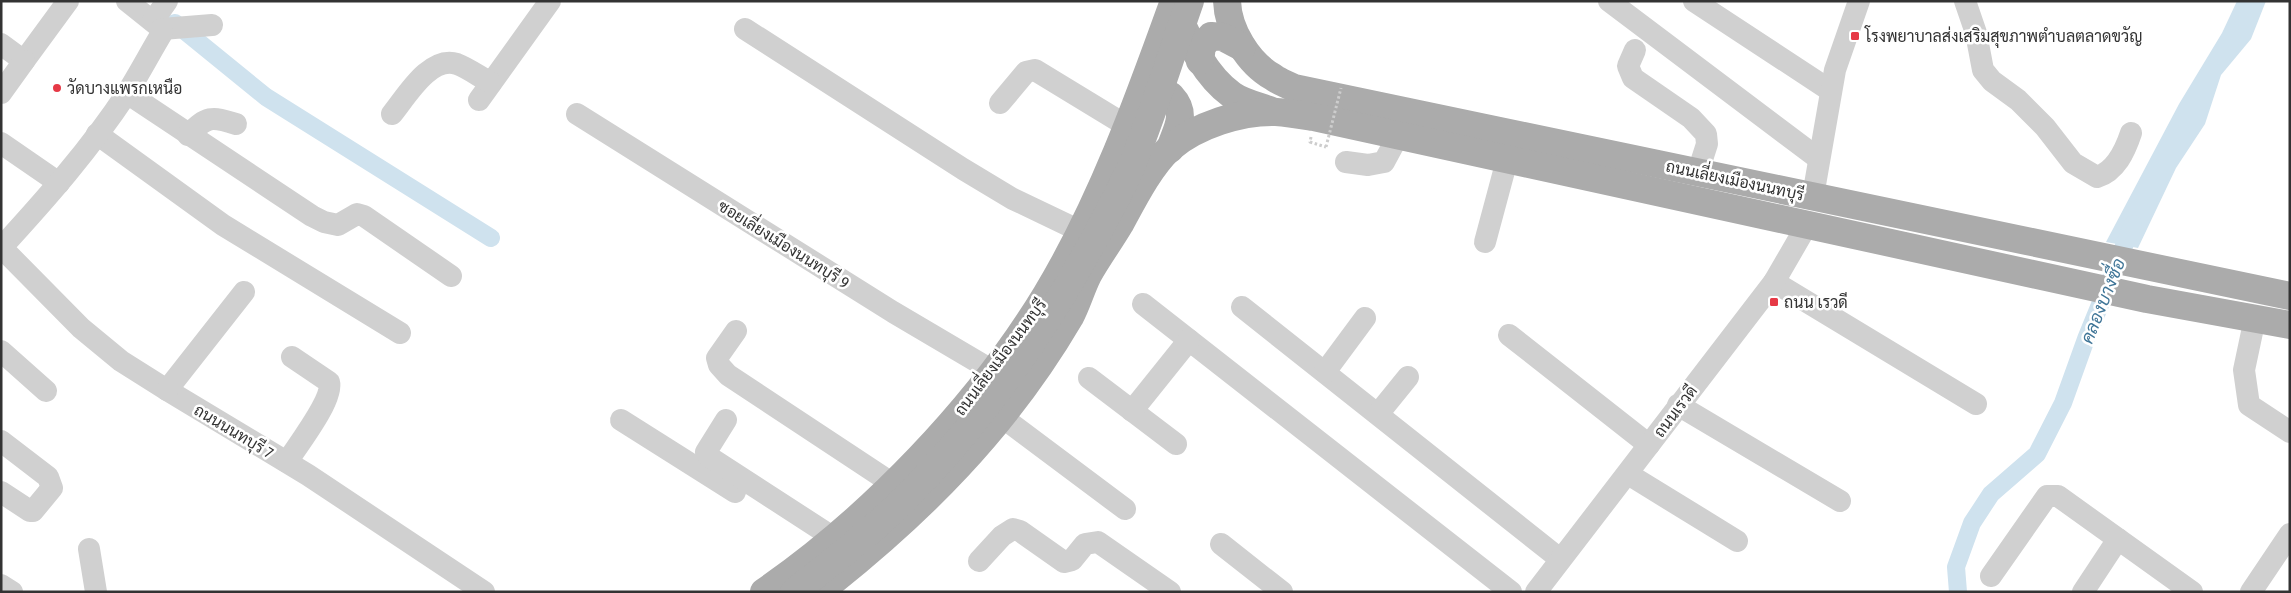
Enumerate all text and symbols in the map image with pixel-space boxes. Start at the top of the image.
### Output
place label: โรงพยาบาลส่งเสริมสุขภาพตำบลตลาดขวัญ [1864,25,2142,48]
marker: โรงพยาบาลส่งเสริมสุขภาพตำบลตลาดขวัญ [1849,30,1861,42]
place label: วัดบางแพรกเหนือ [67,78,182,98]
marker: วัดบางแพรกเหนือ [51,82,63,94]
street label: ถนนเลี่ยงเมืองนนทบุรี [1664,152,1807,206]
street label: ซอยเลี่ยงเมืองนนทบุรี 9 [714,192,856,294]
water label: คลองบางซื่อ [2071,253,2130,347]
place label: ถนน เรวดี [1784,291,1848,312]
street label: ถนนเลี่ยงเมืองนนทบุรี [946,292,1052,420]
marker: ถนน เรวดี [1768,296,1780,308]
street label: ถนนเรวดี [1648,380,1701,441]
street label: ถนนนนทบุรี 7 [190,399,278,464]

